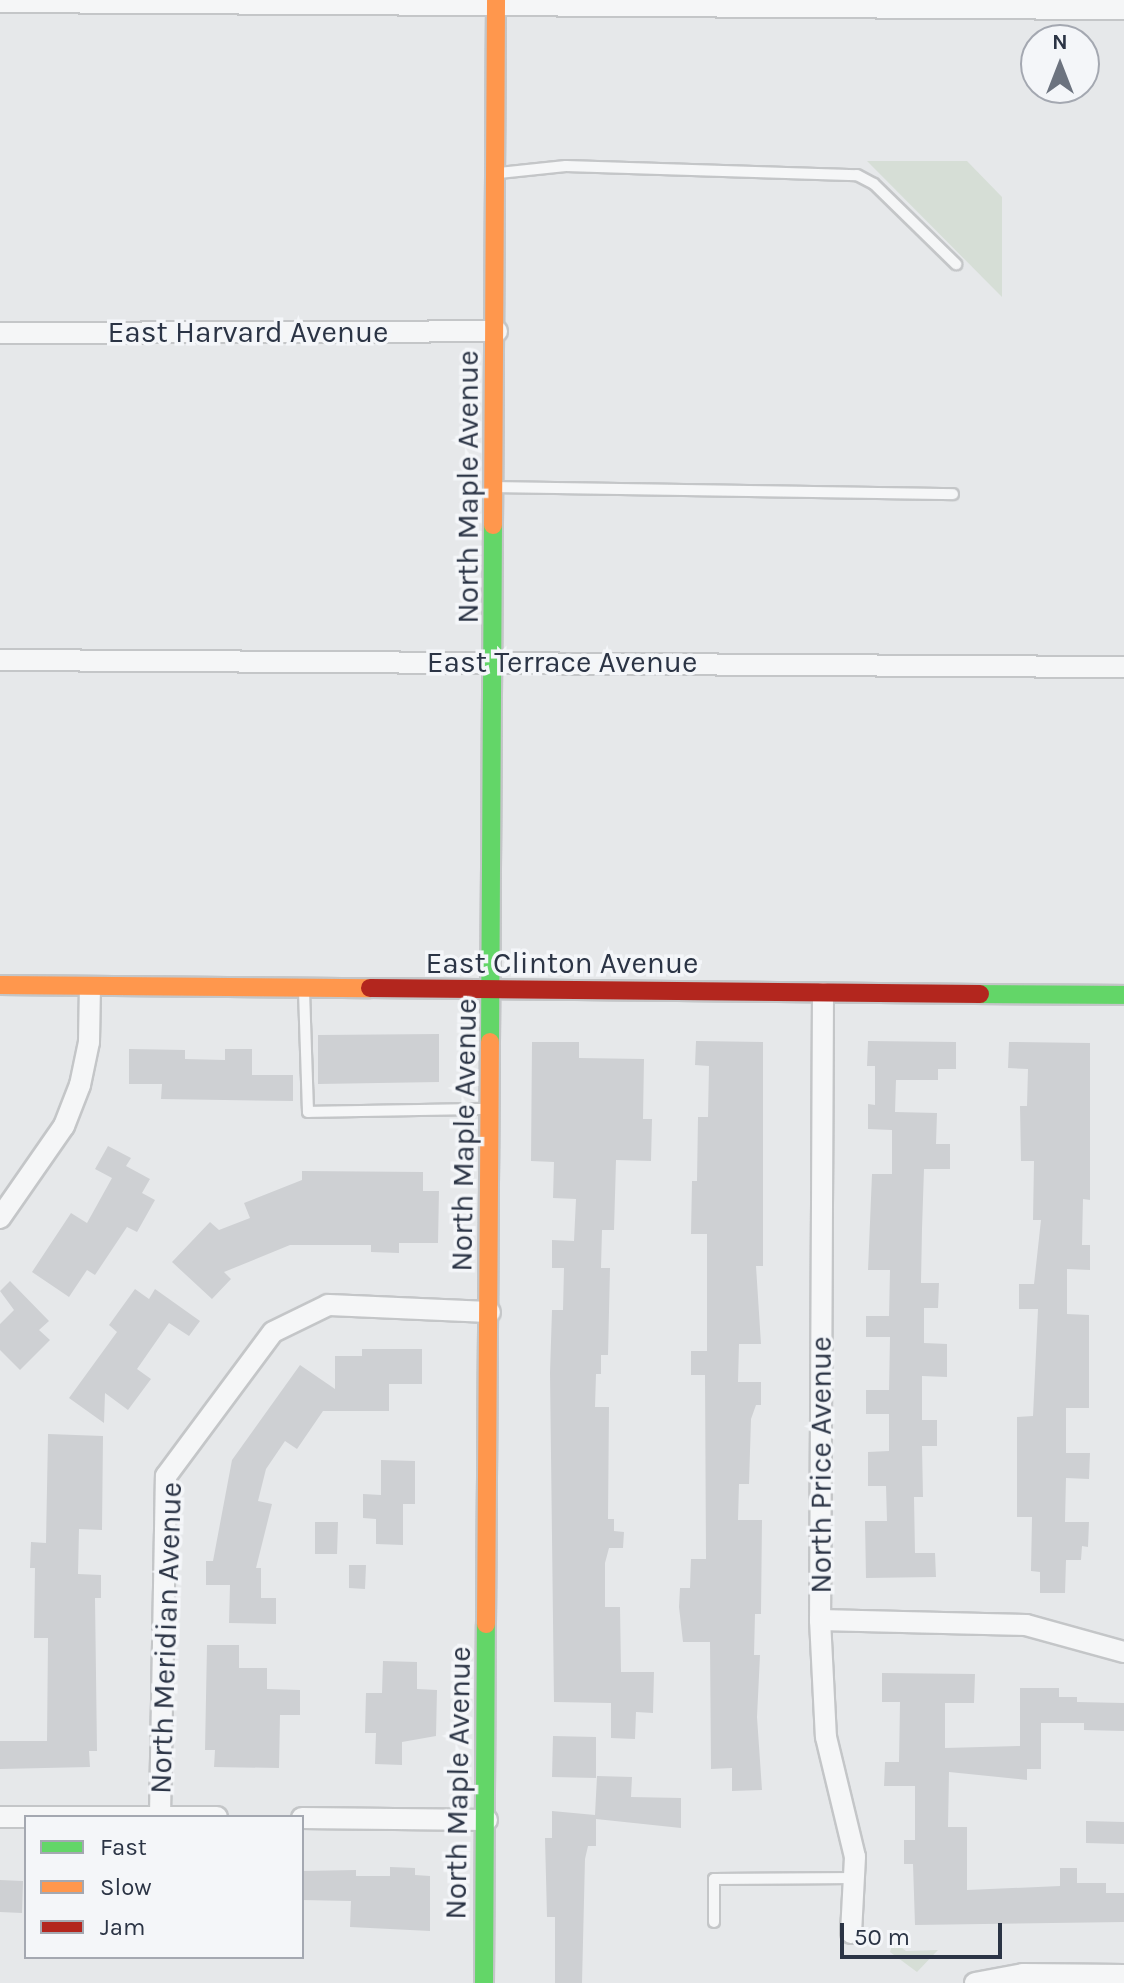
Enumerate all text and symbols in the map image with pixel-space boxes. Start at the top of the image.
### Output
north arrow [1020,24,1100,104]
text: N [1052,29,1068,55]
street label: East Harvard Avenue [107,314,389,350]
street label: North Maple Avenue [450,350,486,624]
street label: East Terrace Avenue [427,644,697,680]
street label: East Clinton Avenue [425,945,699,981]
street label: North Maple Avenue [444,998,484,1272]
street label: North Price Avenue [803,1336,839,1594]
street label: North Meridian Avenue [143,1481,189,1795]
street label: North Maple Avenue [438,1646,478,1920]
legend [24,1815,304,1959]
text: Fast [100,1833,147,1861]
text: Slow [100,1873,152,1901]
scale bar [844,1907,1006,1957]
text: Jam [100,1913,145,1941]
text: 50 m [854,1923,910,1951]

